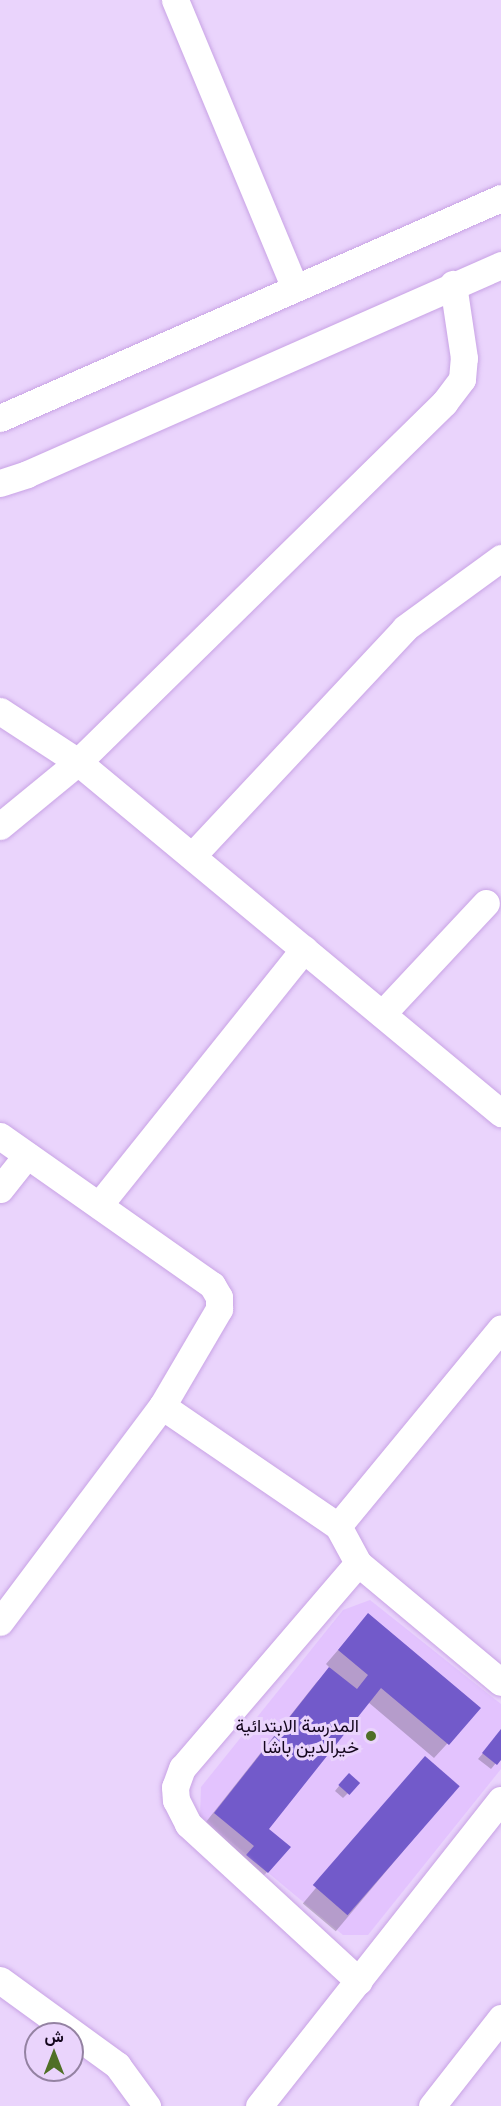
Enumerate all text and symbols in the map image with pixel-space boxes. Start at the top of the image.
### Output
place label: المدرسة الابتدائية خيرالدين باشا [236,1715,359,1758]
marker: المدرسة الابتدائية خيرالدين باشا [364,1729,378,1743]
north arrow [24,2022,84,2082]
text: ش [44,2026,64,2045]

